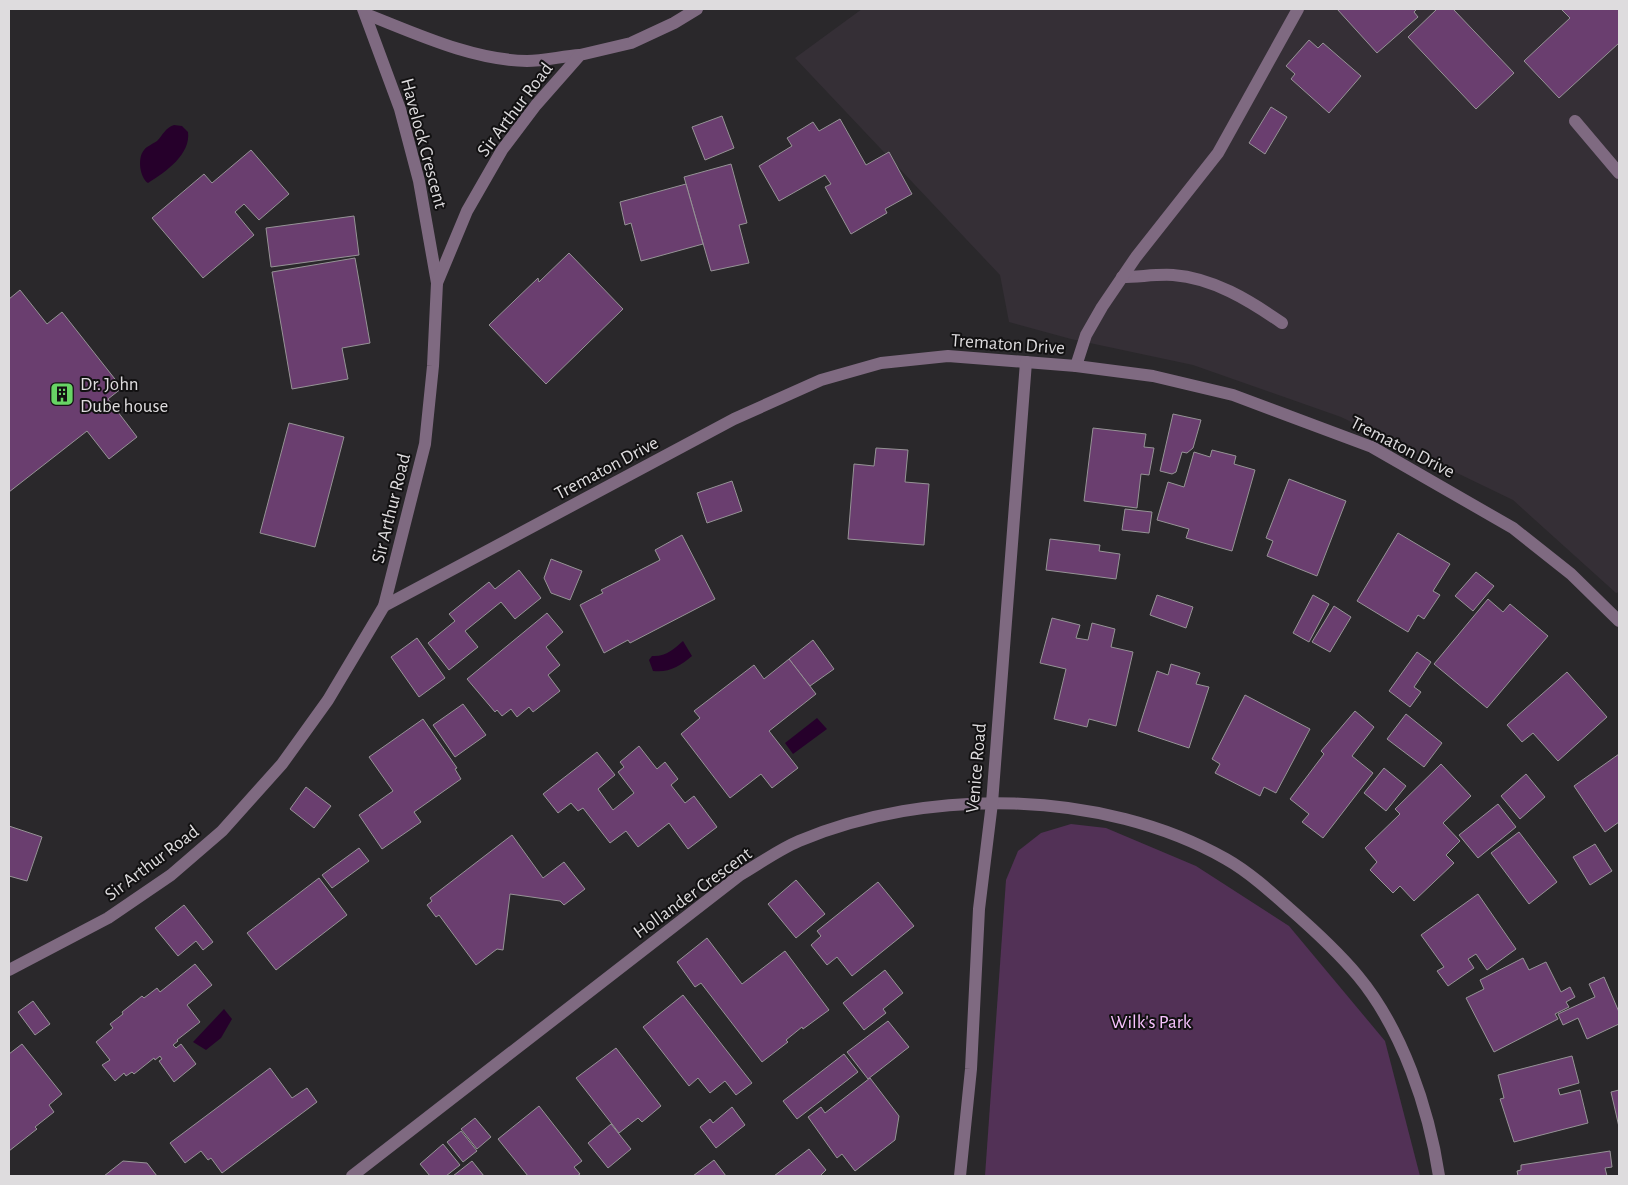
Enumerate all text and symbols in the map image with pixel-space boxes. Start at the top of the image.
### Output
street label: Sir Arthur Road [474,59,557,160]
street label: Havelock Crescent [397,76,450,211]
street label: Trematon Drive [950,331,1066,358]
place label: Dr. John Dube house [80,375,168,416]
building icon: Dr. John Dube house [49,381,75,407]
street label: Trematon Drive [1347,413,1458,482]
street label: Trematon Drive [552,433,662,504]
street label: Sir Arthur Road [369,451,414,565]
street label: Venice Road [963,722,990,814]
street label: Sir Arthur Road [101,822,203,905]
street label: Hollander Crescent [630,844,755,942]
park label: Wilk's Park [1110,1013,1192,1032]

